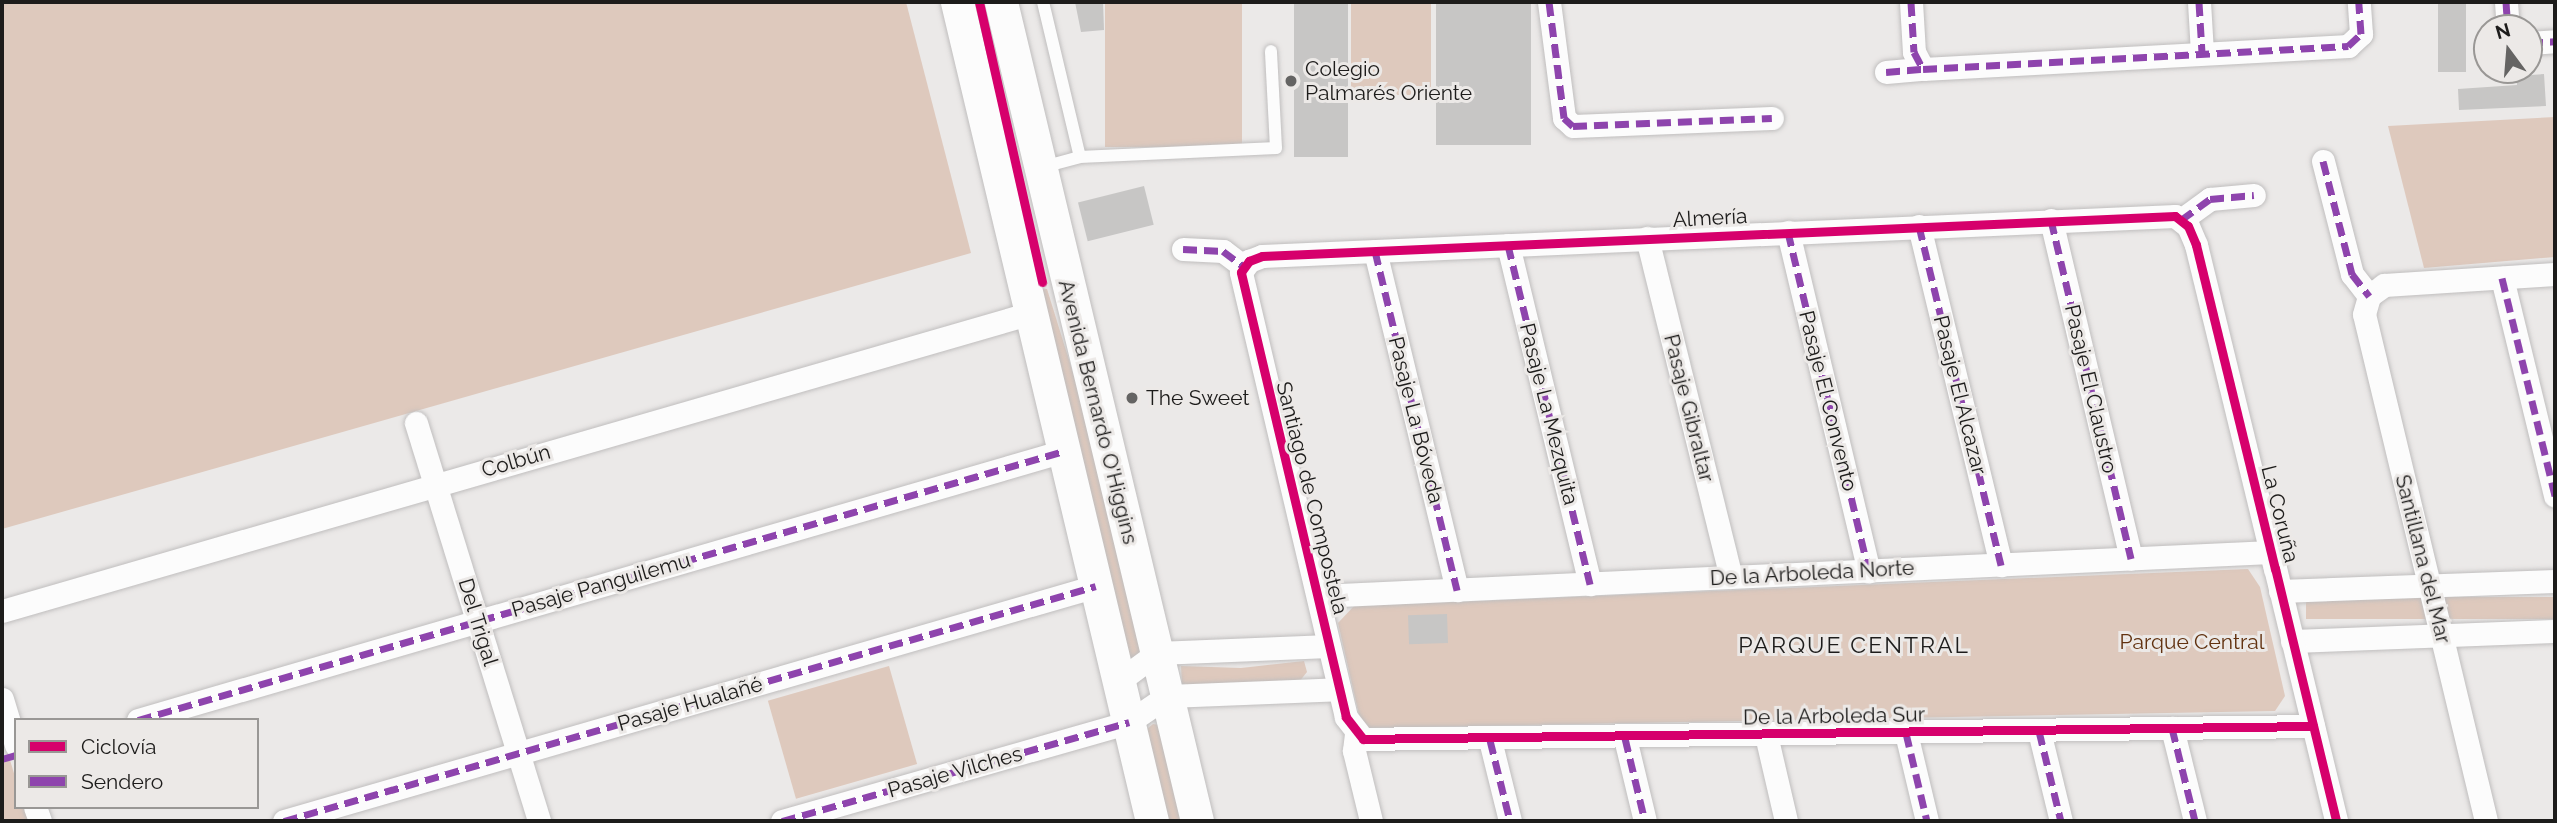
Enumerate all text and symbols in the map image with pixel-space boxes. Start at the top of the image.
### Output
north arrow [2473,14,2543,84]
text: N [2493,18,2513,43]
place label: Colegio Palmarés Oriente [1305,56,1472,106]
marker: Colegio Palmarés Oriente [1283,73,1299,89]
street label: Almería [1672,203,1748,233]
street label: Avenida Bernardo O'Higgins [1053,277,1143,547]
street label: Pasaje El Claustro [2059,302,2123,476]
street label: Pasaje El Convento [1793,308,1863,494]
street label: Pasaje El Alcazar [1928,312,1992,478]
street label: Pasaje La Mezquita [1514,320,1584,508]
street label: Pasaje Gibraltar [1658,332,1720,484]
street label: Pasaje La Bóveda [1383,334,1449,506]
street label: Santiago de Compostela [1271,379,1353,617]
place label: The Sweet [1146,385,1249,411]
marker: The Sweet [1124,390,1140,406]
street label: Colbún [479,439,553,483]
street label: La Coruña [2256,463,2304,565]
street label: Santillana del Mar [2390,472,2456,646]
street label: Pasaje Panguilemu [509,547,693,623]
street label: De la Arboleda Norte [1709,555,1915,591]
street label: Del Trigal [453,575,503,669]
park label: Parque Central [2120,629,2264,655]
district label: PARQUE CENTRAL [1740,631,1968,659]
street label: Pasaje Hualañé [615,671,765,737]
street label: De la Arboleda Sur [1742,702,1926,730]
legend [14,718,259,809]
text: Ciclovía [81,734,157,759]
street label: Pasaje Vilches [885,741,1025,803]
text: Sendero [81,769,163,794]

